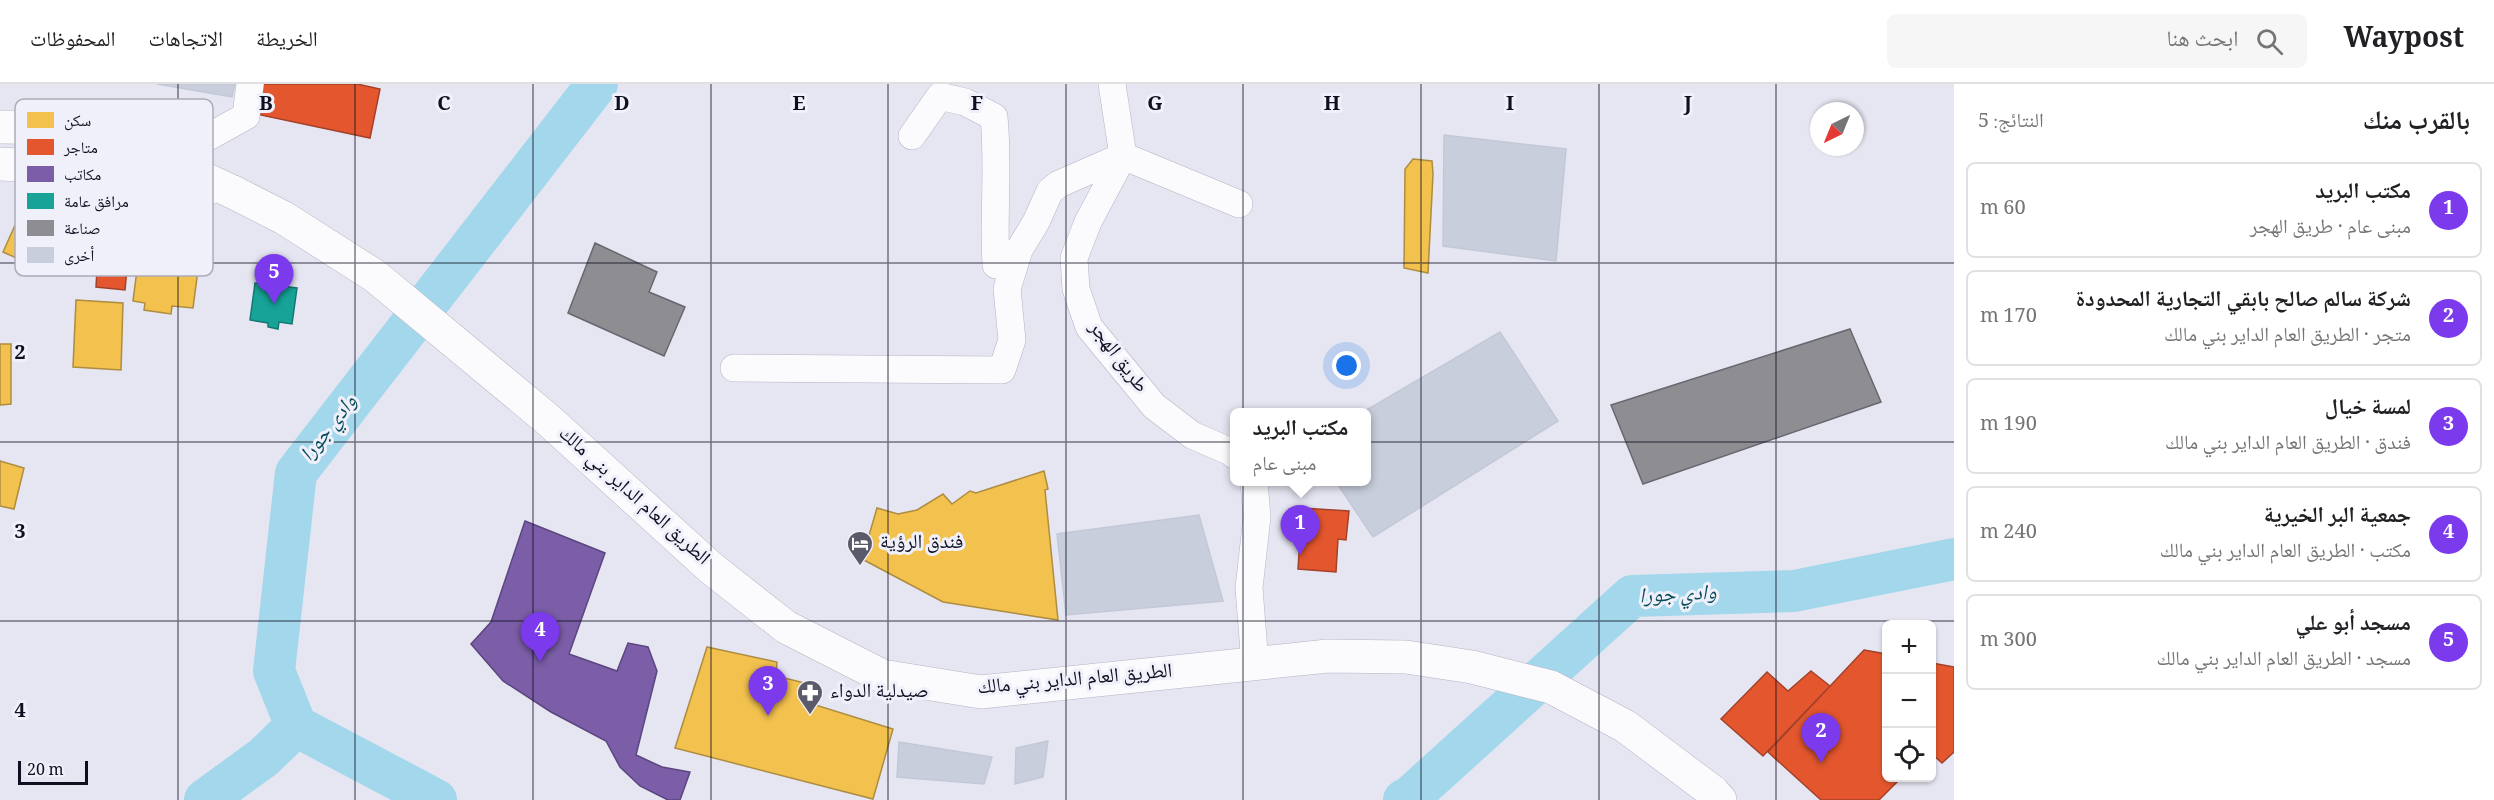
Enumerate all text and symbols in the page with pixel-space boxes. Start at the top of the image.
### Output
search box [1887,14,2307,68]
text: Waypost [2343,17,2464,65]
text: ابحث هنا [2166,22,2238,60]
text: المحفوظات [30,24,115,59]
text: الاتجاهات [148,24,223,59]
text: الخريطة [256,24,318,59]
icon: search [2253,25,2286,58]
text: B [259,89,273,123]
text: C [437,89,451,123]
text: D [614,89,630,123]
text: E [792,89,806,123]
text: F [971,89,983,123]
text: G [1147,89,1163,123]
text: H [1324,89,1340,123]
text: I [1506,89,1514,123]
text: J [1683,89,1692,123]
legend [15,99,213,276]
text: بالقرب منك [2363,101,2470,145]
north arrow [1810,102,1864,156]
text: النتائج: 5 [1978,106,2044,140]
text: سكن [64,109,91,136]
text: متاجر [63,136,98,163]
text: مكاتب [64,163,101,190]
text: مكتب البريد [2315,174,2411,212]
text: مرافق عامة [64,190,129,217]
text: 60 m [1980,193,2026,227]
text: 1 [2443,193,2454,227]
text: مبنى عام · طريق الهجر [2250,212,2411,246]
text: صناعة [64,217,101,244]
text: أخرى [64,244,94,271]
pin: 5 [254,254,294,304]
text: شركة سالم صالح بابقي التجارية المحدودة [2076,282,2411,320]
text: 170 m [1980,301,2037,335]
text: 2 [2443,301,2454,335]
street label: طريق الهجر [1078,314,1156,402]
text: متجر · الطريق العام الداير بني مالك [2164,320,2411,354]
text: 2 [14,338,26,372]
your location [1332,351,1361,380]
water label: وادي جورا [292,388,368,470]
text: لمسة خيال [2325,390,2411,428]
popup [1230,408,1371,486]
text: 190 m [1980,409,2037,443]
text: 3 [2443,409,2454,443]
text: مكتب البريد [1253,411,1348,449]
street label: الطريق العام الداير بني مالك [549,419,717,575]
text: فندق · الطريق العام الداير بني مالك [2165,428,2411,462]
text: مبنى عام [1253,449,1317,483]
text: جمعية البر الخيرية [2264,498,2411,536]
pin: 1 [1280,506,1320,555]
text: 3 [14,517,26,551]
text: 240 m [1980,517,2037,551]
text: 4 [2443,517,2454,551]
place label: فندق الرؤية [880,527,963,561]
hotel icon: فندق الرؤية [845,529,875,567]
text: مكتب · الطريق العام الداير بني مالك [2160,536,2411,570]
water label: وادي جورا [1638,576,1718,616]
text: مسجد أبو علي [2295,606,2411,644]
pin: 4 [520,612,560,662]
map controls [1882,620,1936,782]
button: + [1882,620,1936,674]
text: 300 m [1980,625,2037,659]
text: 5 [2443,625,2454,659]
text: مسجد · الطريق العام الداير بني مالك [2156,644,2411,678]
street label: الطريق العام الداير بني مالك [976,656,1174,706]
pin: 3 [748,666,788,716]
button: − [1882,674,1936,728]
place label: صيدلية الدواء [830,676,929,710]
pharmacy icon: صيدلية الدواء [795,678,825,716]
text: 4 [14,696,26,730]
pin: 2 [1802,714,1840,763]
button: locate [1882,728,1936,782]
scale bar [18,758,88,786]
text: 20 m [27,758,64,785]

